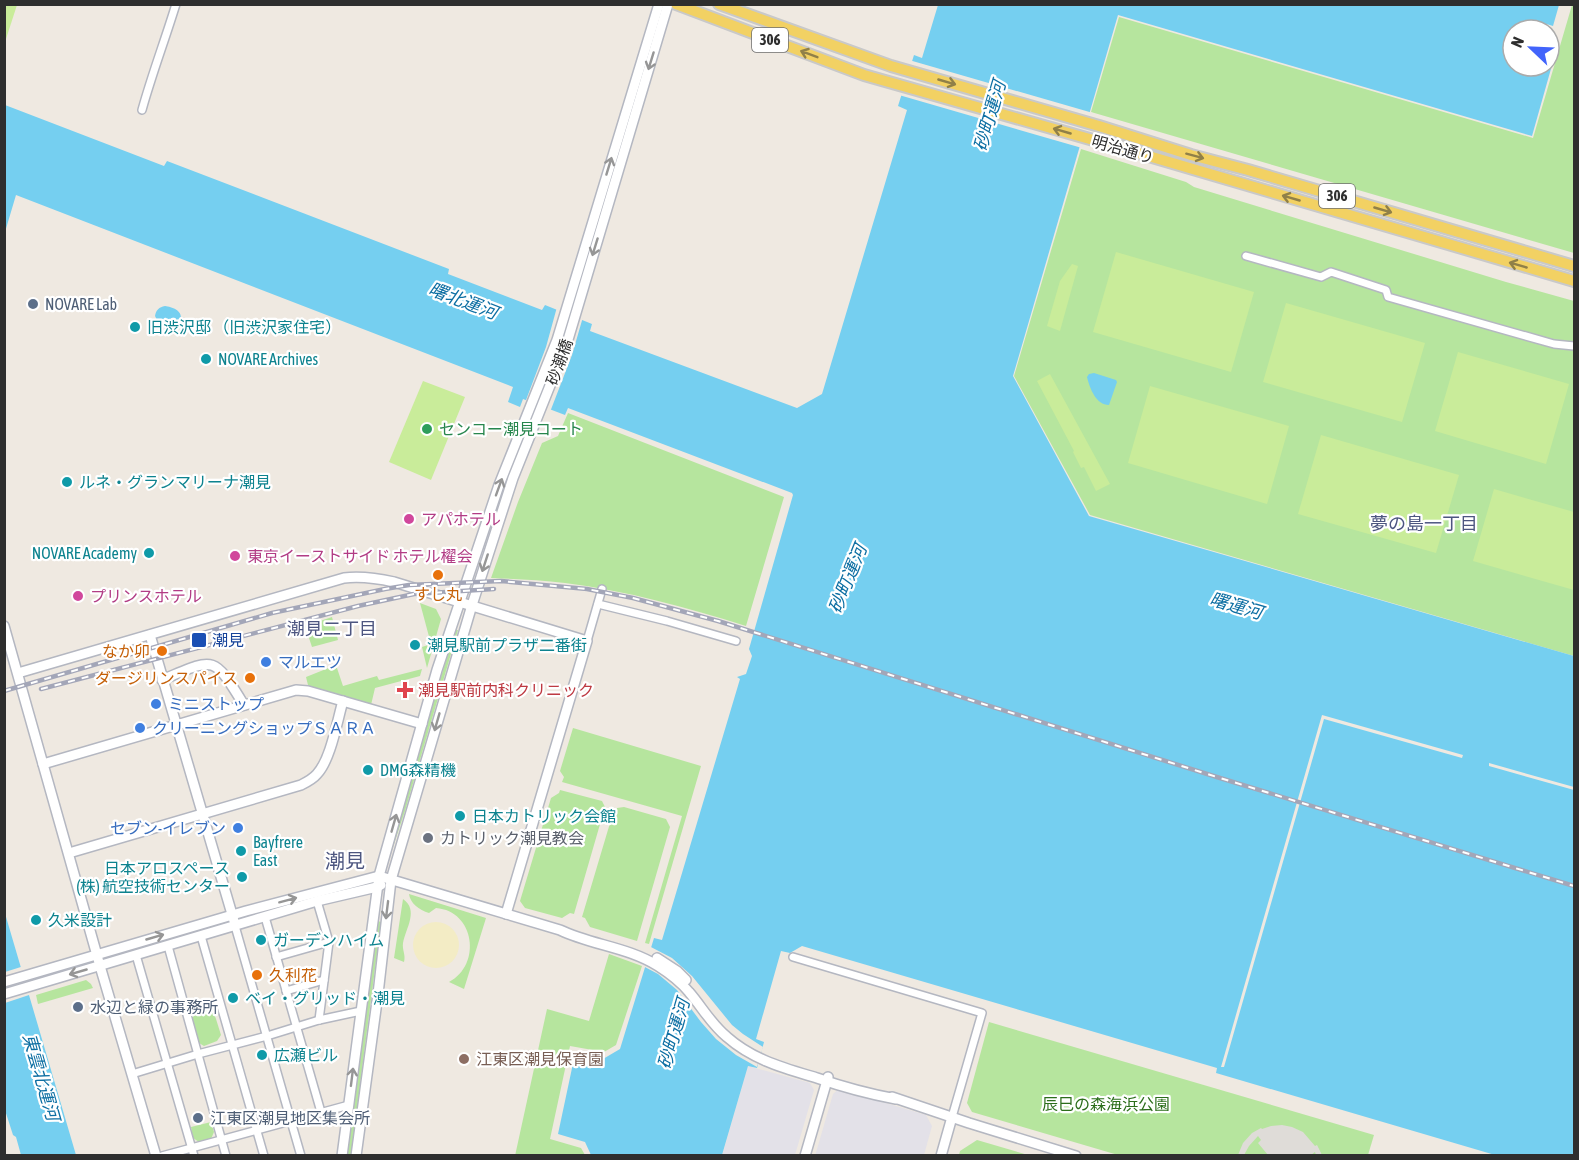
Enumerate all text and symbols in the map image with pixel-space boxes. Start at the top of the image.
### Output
north arrow [1501,18,1561,78]
road number: 306 [752,28,788,52]
text: N [1507,34,1527,50]
one-way arrow [800,48,819,59]
one-way arrow [645,51,656,70]
water label: 砂町運河 [970,75,1010,153]
one-way arrow [937,77,956,88]
one-way arrow [1052,125,1071,136]
street label: 明治通り [1090,132,1156,166]
one-way arrow [1185,151,1204,163]
one-way arrow [604,157,615,176]
road number: 306 [1319,184,1355,208]
one-way arrow [1282,192,1301,203]
one-way arrow [1373,204,1392,216]
one-way arrow [589,237,600,256]
one-way arrow [1509,259,1528,270]
water label: 曙北運河 [426,278,503,324]
place label: NOVARE Lab [45,295,117,313]
marker: NOVARE Lab [26,297,40,311]
place label: 旧渋沢邸 （旧渋沢家住宅） [147,318,341,336]
marker: 旧渋沢邸 （旧渋沢家住宅） [128,320,142,334]
street label: 砂潮橋 [542,336,576,388]
place label: NOVARE Archives [218,350,319,368]
marker: NOVARE Archives [199,352,213,366]
place label: センコー潮見コート [439,420,583,438]
marker: センコー潮見コート [420,422,434,436]
place label: ルネ・グランマリーナ潮見 [79,473,271,491]
marker: ルネ・グランマリーナ潮見 [60,475,74,489]
one-way arrow [494,478,505,497]
place label: アパホテル [421,510,501,528]
marker: アパホテル [402,512,416,526]
district label: 夢の島一丁目 [1370,513,1478,534]
water label: 砂町運河 [824,539,872,616]
place label: NOVARE Academy [32,544,137,563]
marker: NOVARE Academy [142,546,156,560]
place label: 東京イーストサイド ホテル櫂会 [247,547,472,565]
marker: 東京イーストサイド ホテル櫂会 [228,549,242,563]
one-way arrow [479,553,490,572]
marker: すし丸 [431,568,445,582]
place label: すし丸 [414,585,462,603]
place label: プリンスホテル [90,587,202,605]
water label: 曙運河 [1207,588,1268,624]
marker: プリンスホテル [71,589,85,603]
district label: 潮見二丁目 [287,618,377,639]
marker: 潮見 [190,631,208,649]
place label: 潮見 [212,631,244,649]
place label: 潮見駅前プラザ二番街 [427,636,587,654]
marker: 潮見駅前プラザ二番街 [408,638,422,652]
place label: なか卯 [102,642,150,660]
marker: なか卯 [155,644,169,658]
place label: マルエツ [278,653,342,671]
marker: マルエツ [259,655,273,669]
place label: ダージリンスパイス [95,669,238,687]
marker: ダージリンスパイス [243,671,257,685]
marker: 潮見駅前内科クリニック [396,681,414,699]
place label: 潮見駅前内科クリニック [418,681,594,699]
place label: ミニストップ [168,695,264,713]
marker: ミニストップ [149,697,163,711]
one-way arrow [431,712,442,731]
place label: クリーニングショップＳＡＲＡ [152,719,376,737]
marker: クリーニングショップＳＡＲＡ [133,721,147,735]
place label: DMG森精機 [380,761,456,779]
marker: DMG森精機 [361,763,375,777]
place label: 日本カトリック会館 [472,807,616,825]
marker: 日本カトリック会館 [453,809,467,823]
one-way arrow [389,813,400,832]
place label: セブン-イレブン [110,819,226,837]
marker: セブン-イレブン [231,821,245,835]
place label: カトリック潮見教会 [440,829,584,847]
marker: カトリック潮見教会 [421,831,435,845]
place label: Bayfrere East [253,833,303,869]
marker: Bayfrere East [234,844,248,858]
district label: 潮見 [325,849,365,872]
place label: 日本アロスペース (株) 航空技術センター [76,859,230,896]
marker: 日本アロスペース (株) 航空技術センター [235,870,249,884]
one-way arrow [278,894,297,905]
one-way arrow [382,899,393,919]
place label: 久米設計 [48,911,112,929]
marker: 久米設計 [29,913,43,927]
one-way arrow [145,931,164,942]
place label: ガーデンハイム [273,931,384,949]
marker: ガーデンハイム [254,933,268,947]
place label: 久利花 [269,966,317,984]
one-way arrow [69,967,88,978]
marker: 久利花 [250,968,264,982]
place label: ベイ・グリッド・潮見 [245,989,405,1007]
marker: ベイ・グリッド・潮見 [226,991,240,1005]
water label: 砂町運河 [654,993,694,1071]
place label: 水辺と緑の事務所 [90,998,218,1016]
marker: 水辺と緑の事務所 [71,1000,85,1014]
water label: 東雲北運河 [19,1031,65,1126]
place label: 広瀬ビル [274,1046,338,1064]
marker: 広瀬ビル [255,1048,269,1062]
place label: 江東区潮見保育園 [476,1050,604,1068]
marker: 江東区潮見保育園 [457,1052,471,1066]
one-way arrow [347,1067,358,1087]
park label: 辰巳の森海浜公園 [1042,1095,1170,1113]
place label: 江東区潮見地区集会所 [210,1109,370,1127]
marker: 江東区潮見地区集会所 [191,1111,205,1125]

